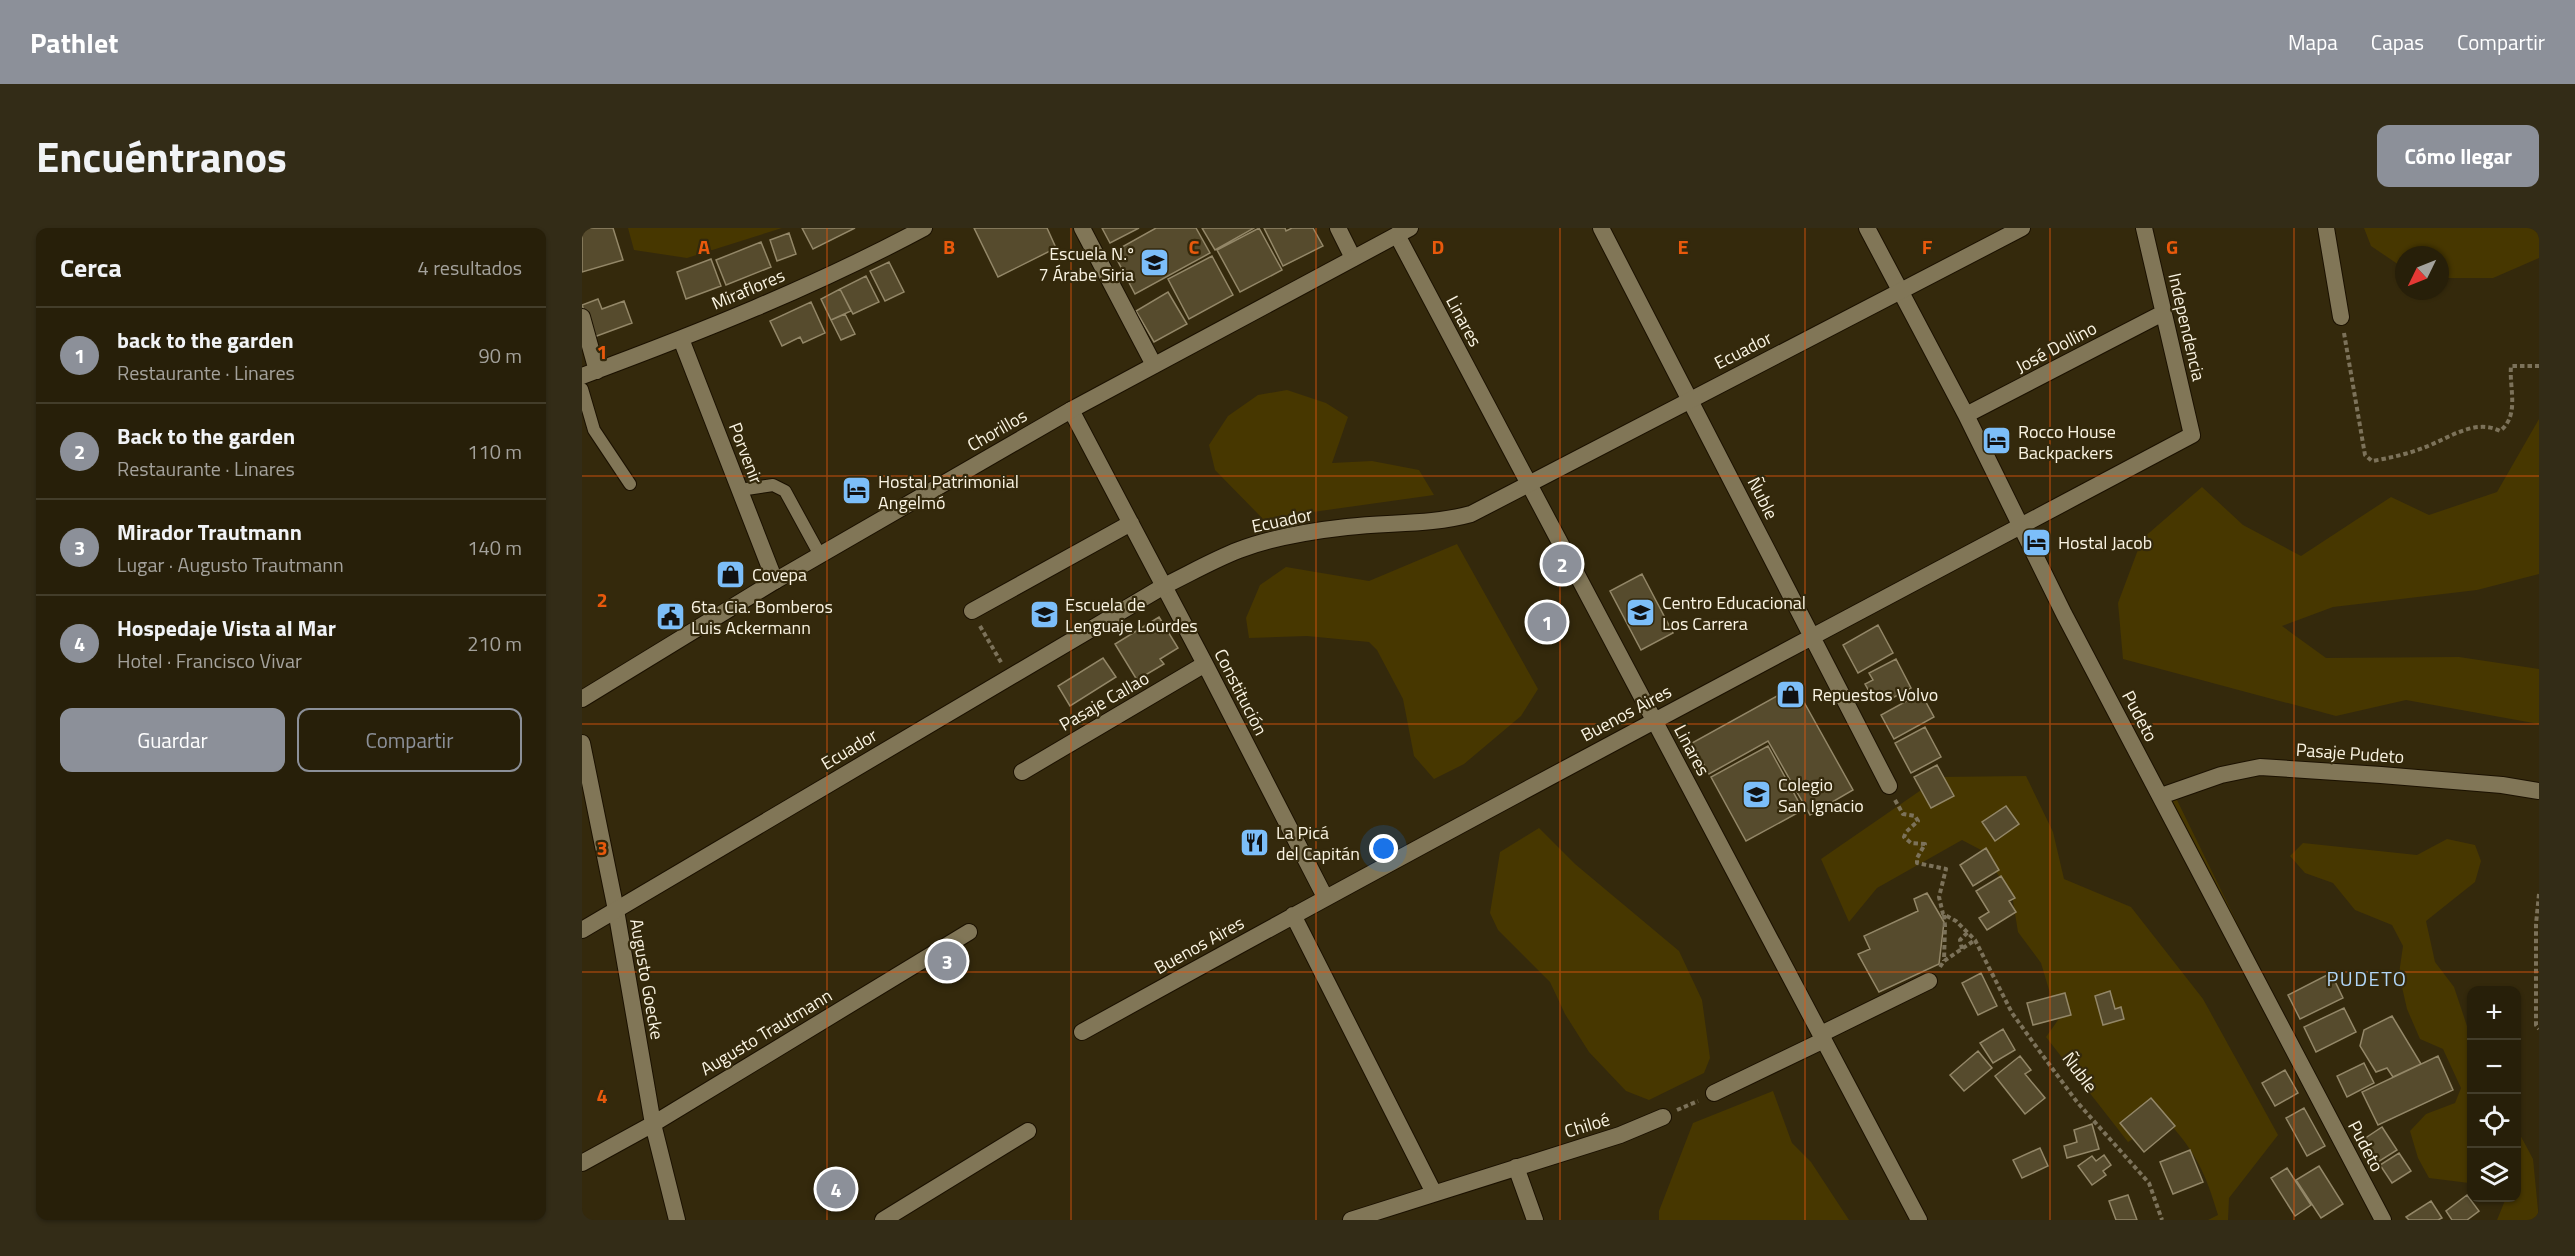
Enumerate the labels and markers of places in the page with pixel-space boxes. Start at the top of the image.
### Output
place label: Escuela N.º 7 Árabe Siria [1039,240,1134,288]
school or university icon: Escuela N.º 7 Árabe Siria [1139,247,1171,279]
place label: Rocco House Backpackers [2018,418,2116,466]
hotel icon: Rocco House Backpackers [1981,425,2013,457]
place label: Hostal Patrimonial Angelmó [878,468,1019,516]
hotel icon: Hostal Patrimonial Angelmó [841,475,873,507]
hotel icon: Hostal Jacob [2021,526,2053,558]
place label: Hostal Jacob [2058,529,2152,556]
pin: 2 [1542,542,1582,586]
shop icon: Covepa [715,558,747,590]
place label: Covepa [752,561,807,588]
place label: Centro Educacional Los Carrera [1662,589,1806,637]
place label: Escuela de Lenguaje Lourdes [1065,591,1198,639]
place label: 6ta. Cia. Bomberos Luis Ackermann [691,593,833,641]
school or university icon: Centro Educacional Los Carrera [1625,596,1657,628]
school or university icon: Escuela de Lenguaje Lourdes [1028,598,1060,630]
public building icon: 6ta. Cia. Bomberos Luis Ackermann [654,600,686,632]
pin: 1 [1528,600,1566,644]
shop icon: Repuestos Volvo [1775,678,1807,710]
place label: Repuestos Volvo [1812,681,1938,708]
place label: Colegio San Ignacio [1778,771,1864,819]
school or university icon: Colegio San Ignacio [1741,778,1773,810]
place label: La Picá del Capitán [1276,819,1360,867]
restaurant icon: La Picá del Capitán [1239,826,1271,858]
pin: 3 [928,938,967,984]
pin: 4 [816,1166,856,1212]

